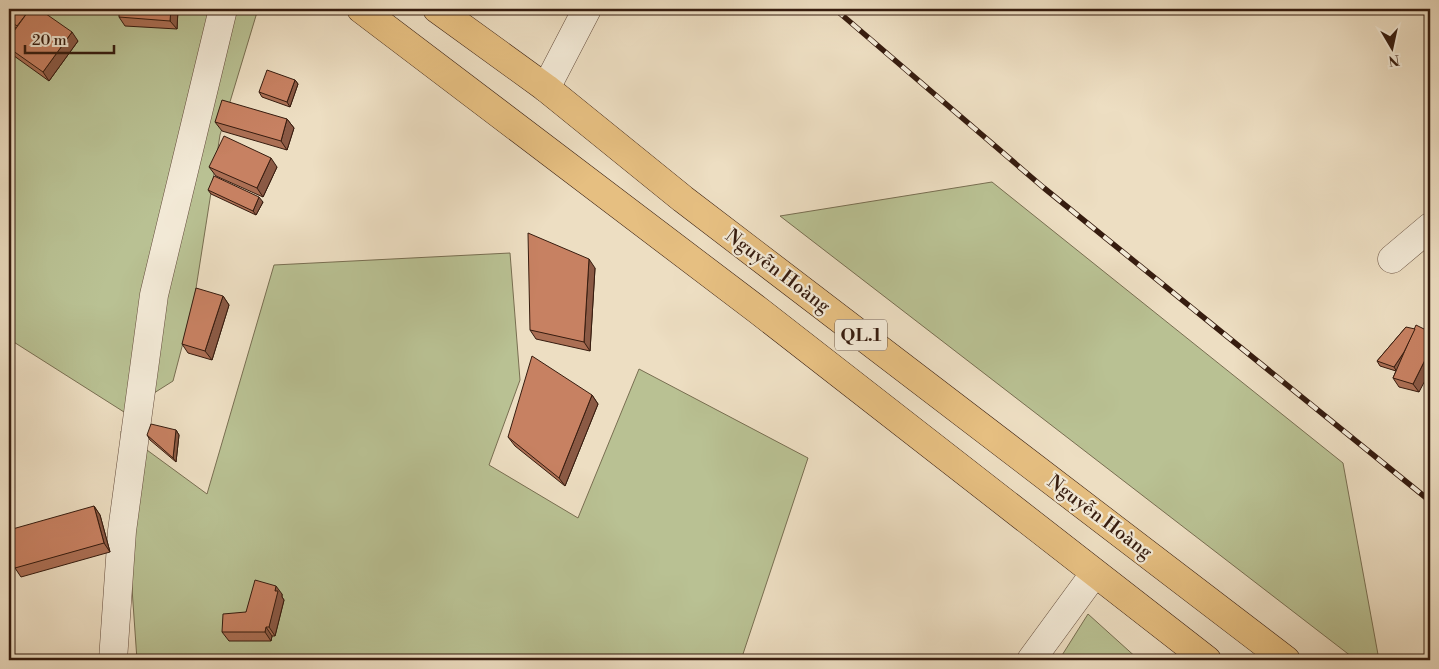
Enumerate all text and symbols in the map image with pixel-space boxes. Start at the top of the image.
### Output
scale bar [25,22,114,54]
north arrow [1366,22,1416,72]
text: 20 m [32,31,67,50]
text: N [1387,50,1401,70]
street label: Nguyễn Hoàng [721,224,835,318]
road number: QL.1 [835,320,887,350]
street label: Nguyễn Hoàng [1043,470,1157,564]

